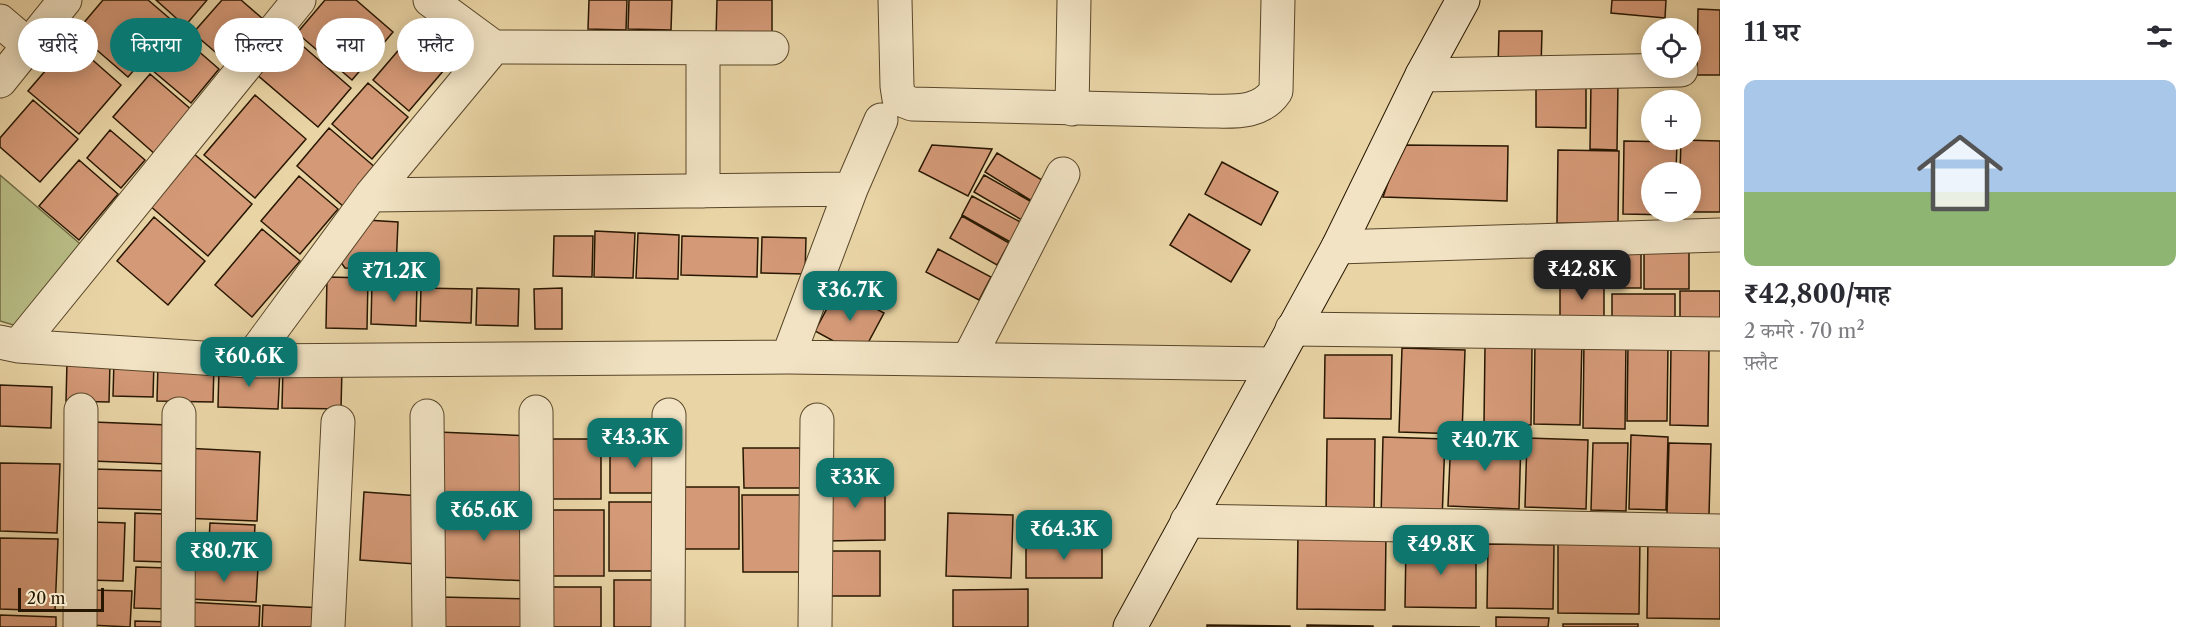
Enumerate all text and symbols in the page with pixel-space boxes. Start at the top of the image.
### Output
text: 11 घर [1744,16,1800,48]
chip: खरीदें [18,18,98,72]
chip: किराया [110,18,202,72]
chip: फ़िल्टर [214,18,304,72]
chip: नया [316,18,385,72]
chip: फ़्लैट [397,18,474,72]
map controls [1641,18,1701,222]
button: locate [1641,18,1701,78]
icon: filters [2143,20,2176,53]
button: + [1641,90,1701,150]
icon: home [1906,119,2014,227]
button: − [1641,162,1701,222]
pin: ₹42.8K [1533,250,1631,301]
pin: ₹71.2K [345,252,443,303]
text: ₹42.8K [1548,257,1616,281]
text: ₹71.2K [362,259,426,283]
pin: ₹36.7K [801,271,899,322]
text: ₹36.7K [817,278,883,302]
text: ₹42,800/माह [1744,278,1890,310]
text: 2 कमरे · 70 m² [1744,319,1865,343]
pin: ₹60.6K [200,337,298,388]
text: ₹60.6K [214,344,284,368]
text: फ़्लैट [1744,351,1777,375]
pin: ₹43.3K [586,418,684,469]
pin: ₹40.7K [1436,421,1534,472]
text: ₹43.3K [601,425,669,449]
text: ₹40.7K [1451,428,1519,452]
pin: ₹33K [819,458,891,509]
text: ₹33K [830,465,880,489]
pin: ₹65.6K [435,491,533,542]
text: ₹65.6K [450,498,518,522]
pin: ₹64.3K [1015,510,1113,561]
text: ₹64.3K [1030,517,1098,541]
pin: ₹49.8K [1392,525,1490,576]
pin: ₹80.7K [175,532,273,583]
text: ₹49.8K [1407,532,1475,556]
text: ₹80.7K [190,539,258,563]
scale bar [18,585,104,612]
text: 20 m [27,588,66,608]

